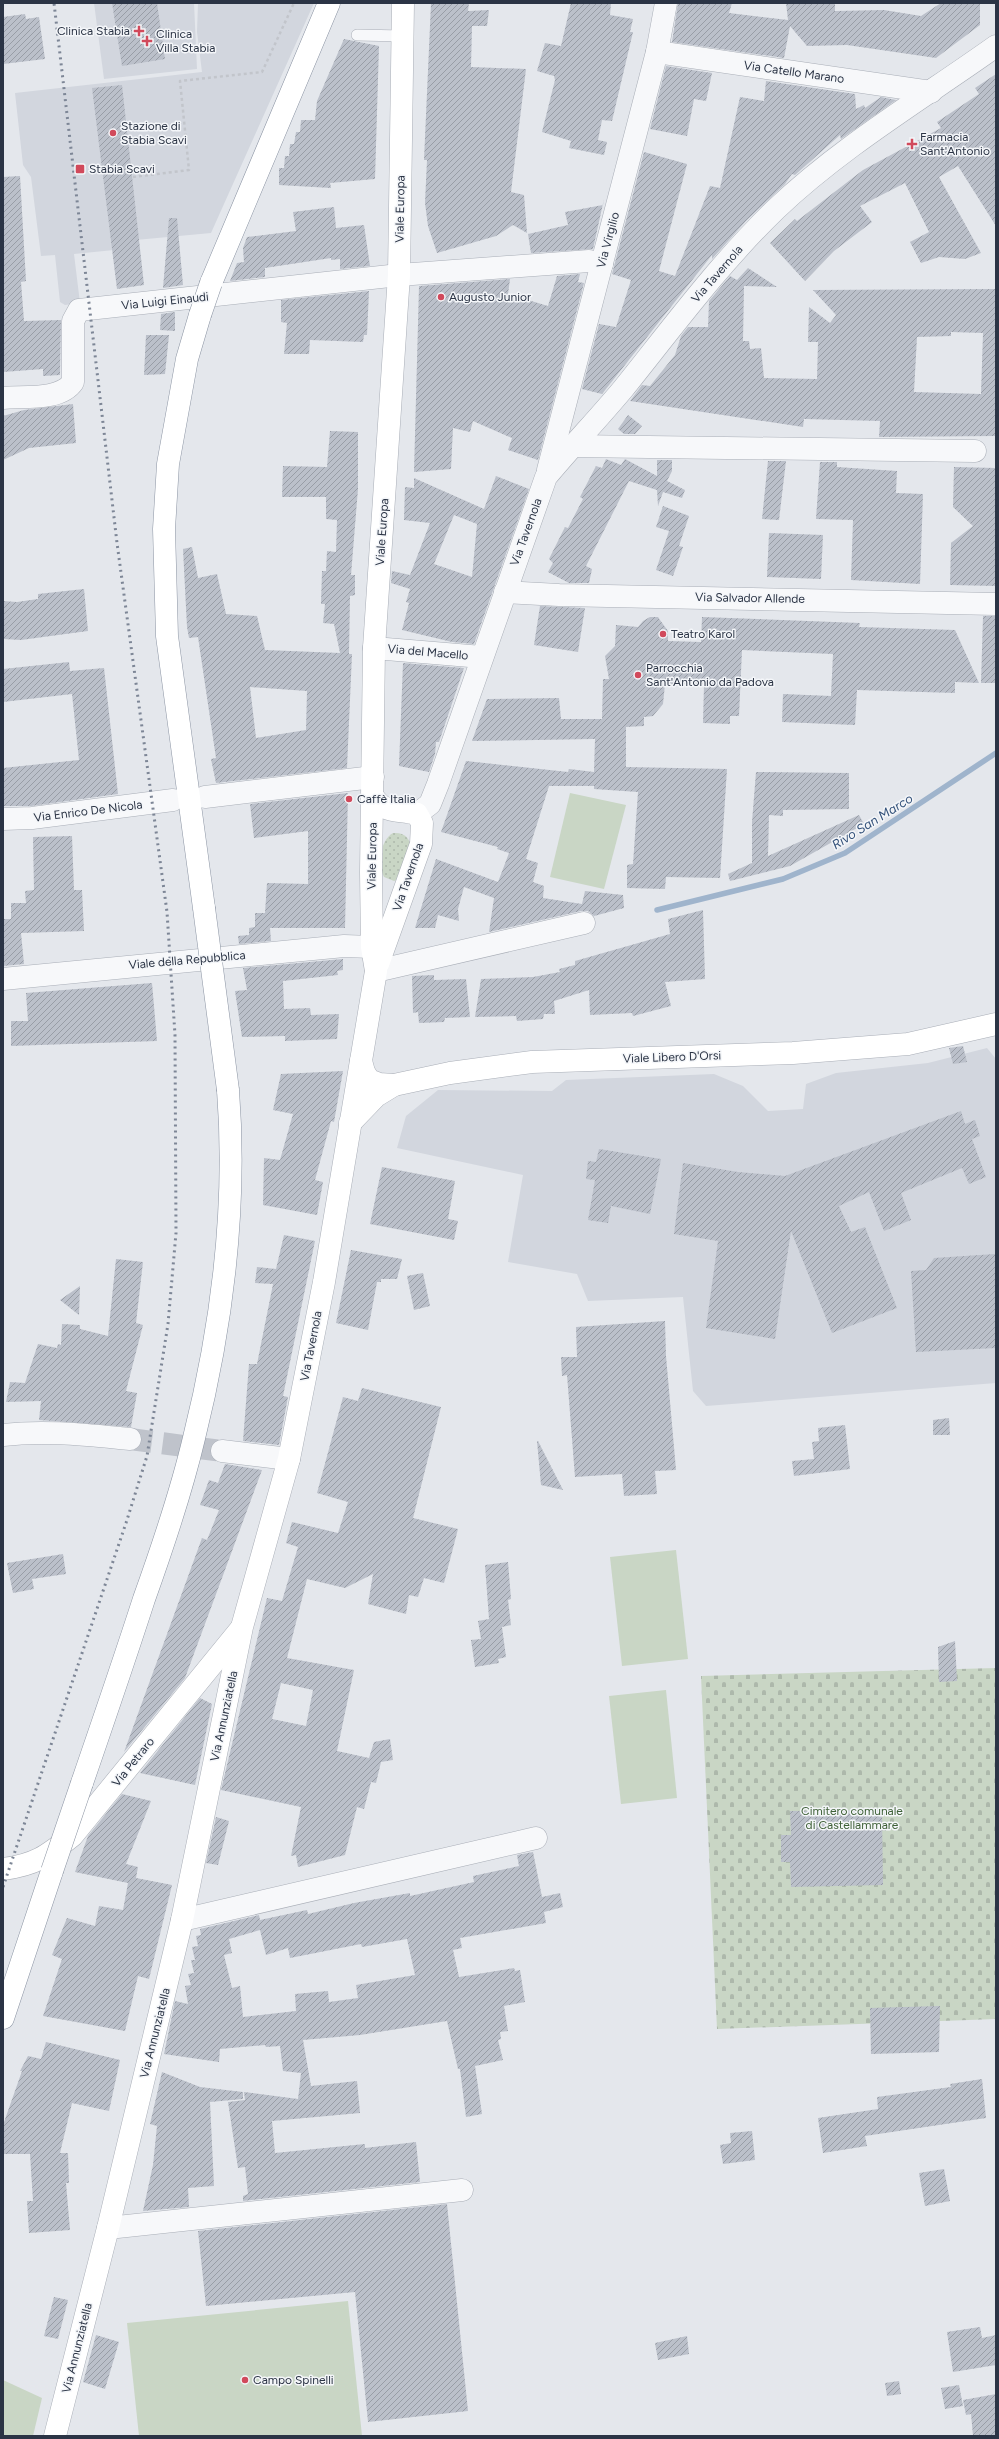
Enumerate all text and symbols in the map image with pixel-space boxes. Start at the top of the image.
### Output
place label: Clinica Stabia [57,24,130,38]
marker: Clinica Stabia [133,25,145,37]
place label: Clinica Villa Stabia [156,27,215,55]
marker: Clinica Villa Stabia [141,35,153,47]
street label: Via Catello Marano [743,58,845,86]
place label: Stazione di Stabia Scavi [121,119,187,147]
marker: Stazione di Stabia Scavi [108,128,118,138]
place label: Farmacia Sant'Antonio [920,130,990,158]
marker: Farmacia Sant'Antonio [907,139,917,149]
place label: Stabia Scavi [89,162,155,176]
marker: Stabia Scavi [74,163,86,175]
street label: Viale Europa [392,175,408,243]
street label: Via Virgilio [594,210,622,270]
street label: Via Tavernola [688,243,746,305]
street label: Via Luigi Einaudi [121,289,209,313]
place label: Augusto Junior [449,290,531,304]
marker: Augusto Junior [436,292,446,302]
street label: Via Tavernola [507,496,545,568]
street label: Viale Europa [373,498,391,566]
street label: Via Salvador Allende [695,590,805,606]
place label: Teatro Karol [671,627,735,641]
marker: Teatro Karol [658,629,668,639]
street label: Via del Macello [387,641,469,663]
place label: Parrocchia Sant'Antonio da Padova [646,661,774,689]
marker: Parrocchia Sant'Antonio da Padova [633,670,643,680]
water label: Rivo San Marco [829,790,916,852]
place label: Caffè Italia [357,792,416,806]
marker: Caffè Italia [344,794,354,804]
street label: Via Enrico De Nicola [33,797,143,825]
street label: Viale Europa [364,822,380,890]
street label: Via Tavernola [390,841,426,913]
street label: Viale della Repubblica [128,948,246,972]
street label: Viale Libero D'Orsi [623,1048,721,1066]
street label: Via Tavernola [297,1310,325,1382]
street label: Via Annunziatella [208,1669,240,1763]
street label: Via Petraro [109,1735,157,1789]
park label: Cimitero comunale di Castellammare [801,1804,903,1832]
street label: Via Annunziatella [137,1986,173,2080]
street label: Via Annunziatella [59,2301,95,2395]
place label: Campo Spinelli [253,2373,334,2387]
marker: Campo Spinelli [240,2375,250,2385]

